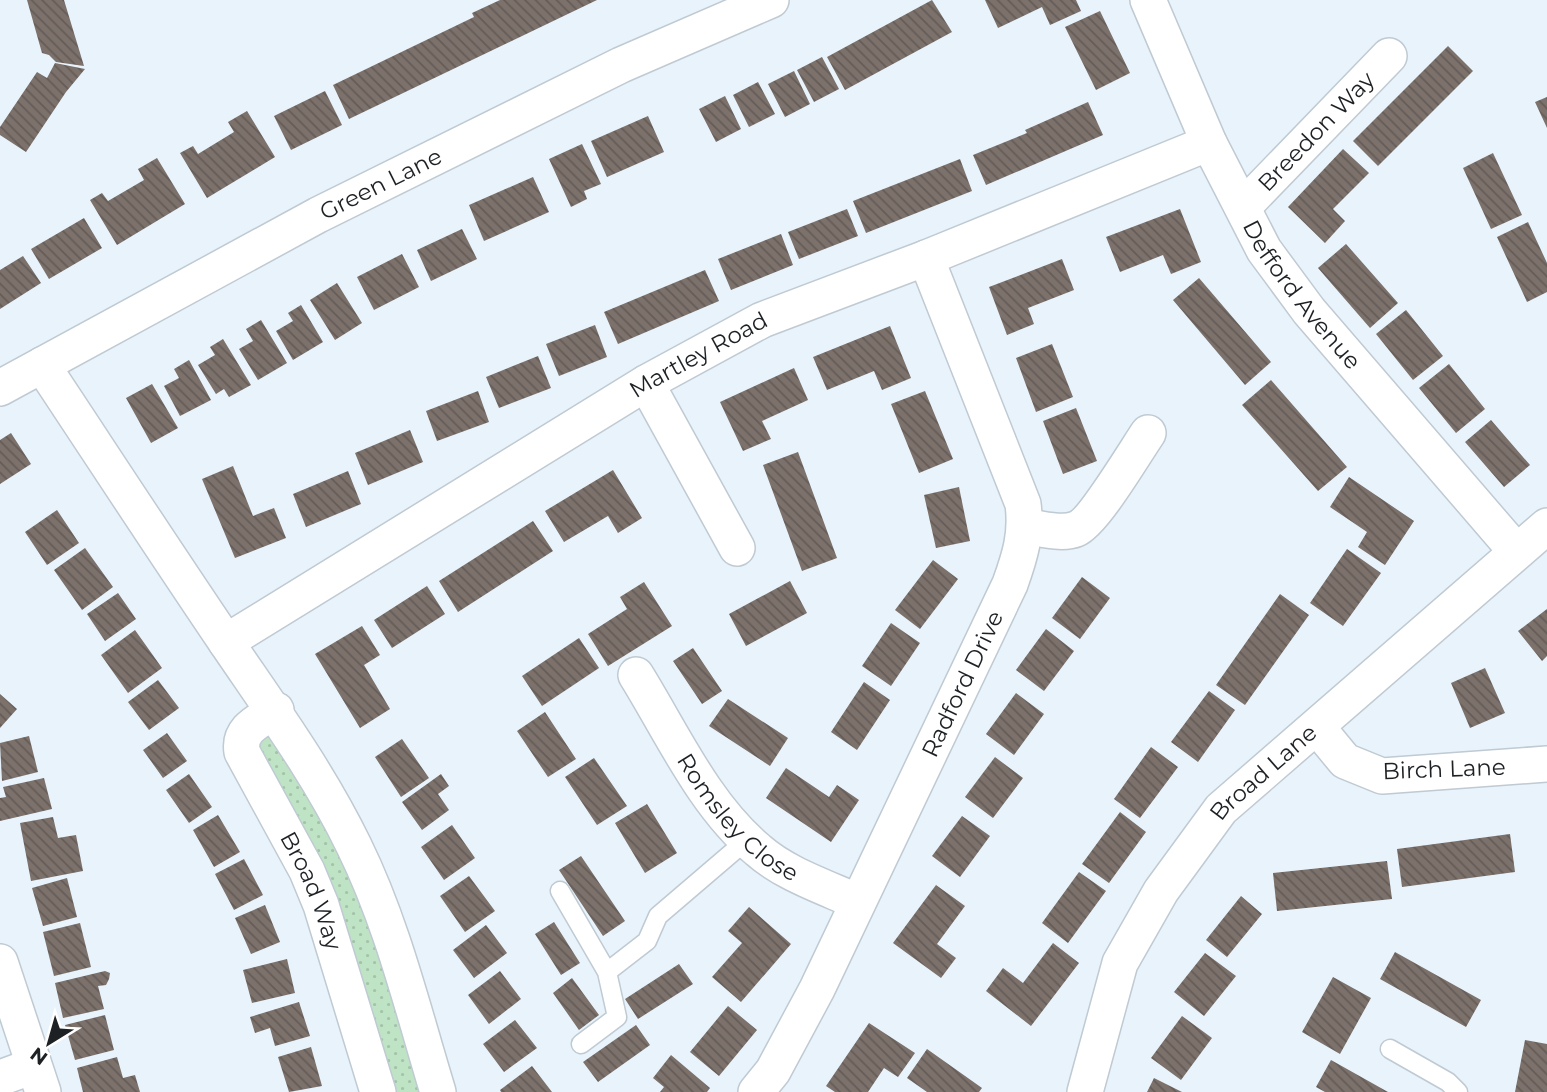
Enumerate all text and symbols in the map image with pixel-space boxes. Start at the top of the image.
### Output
street label: Breedon Way [1252,65,1381,197]
street label: Green Lane [315,142,446,226]
street label: Defford Avenue [1237,215,1367,375]
street label: Martley Road [624,306,772,404]
street label: Radford Drive [916,606,1009,762]
street label: Broad Lane [1204,718,1322,826]
street label: Romsley Close [671,748,803,887]
street label: Birch Lane [1382,753,1506,785]
street label: Broad Way [274,827,348,954]
north arrow [14,1008,84,1078]
text: N [26,1042,52,1070]

